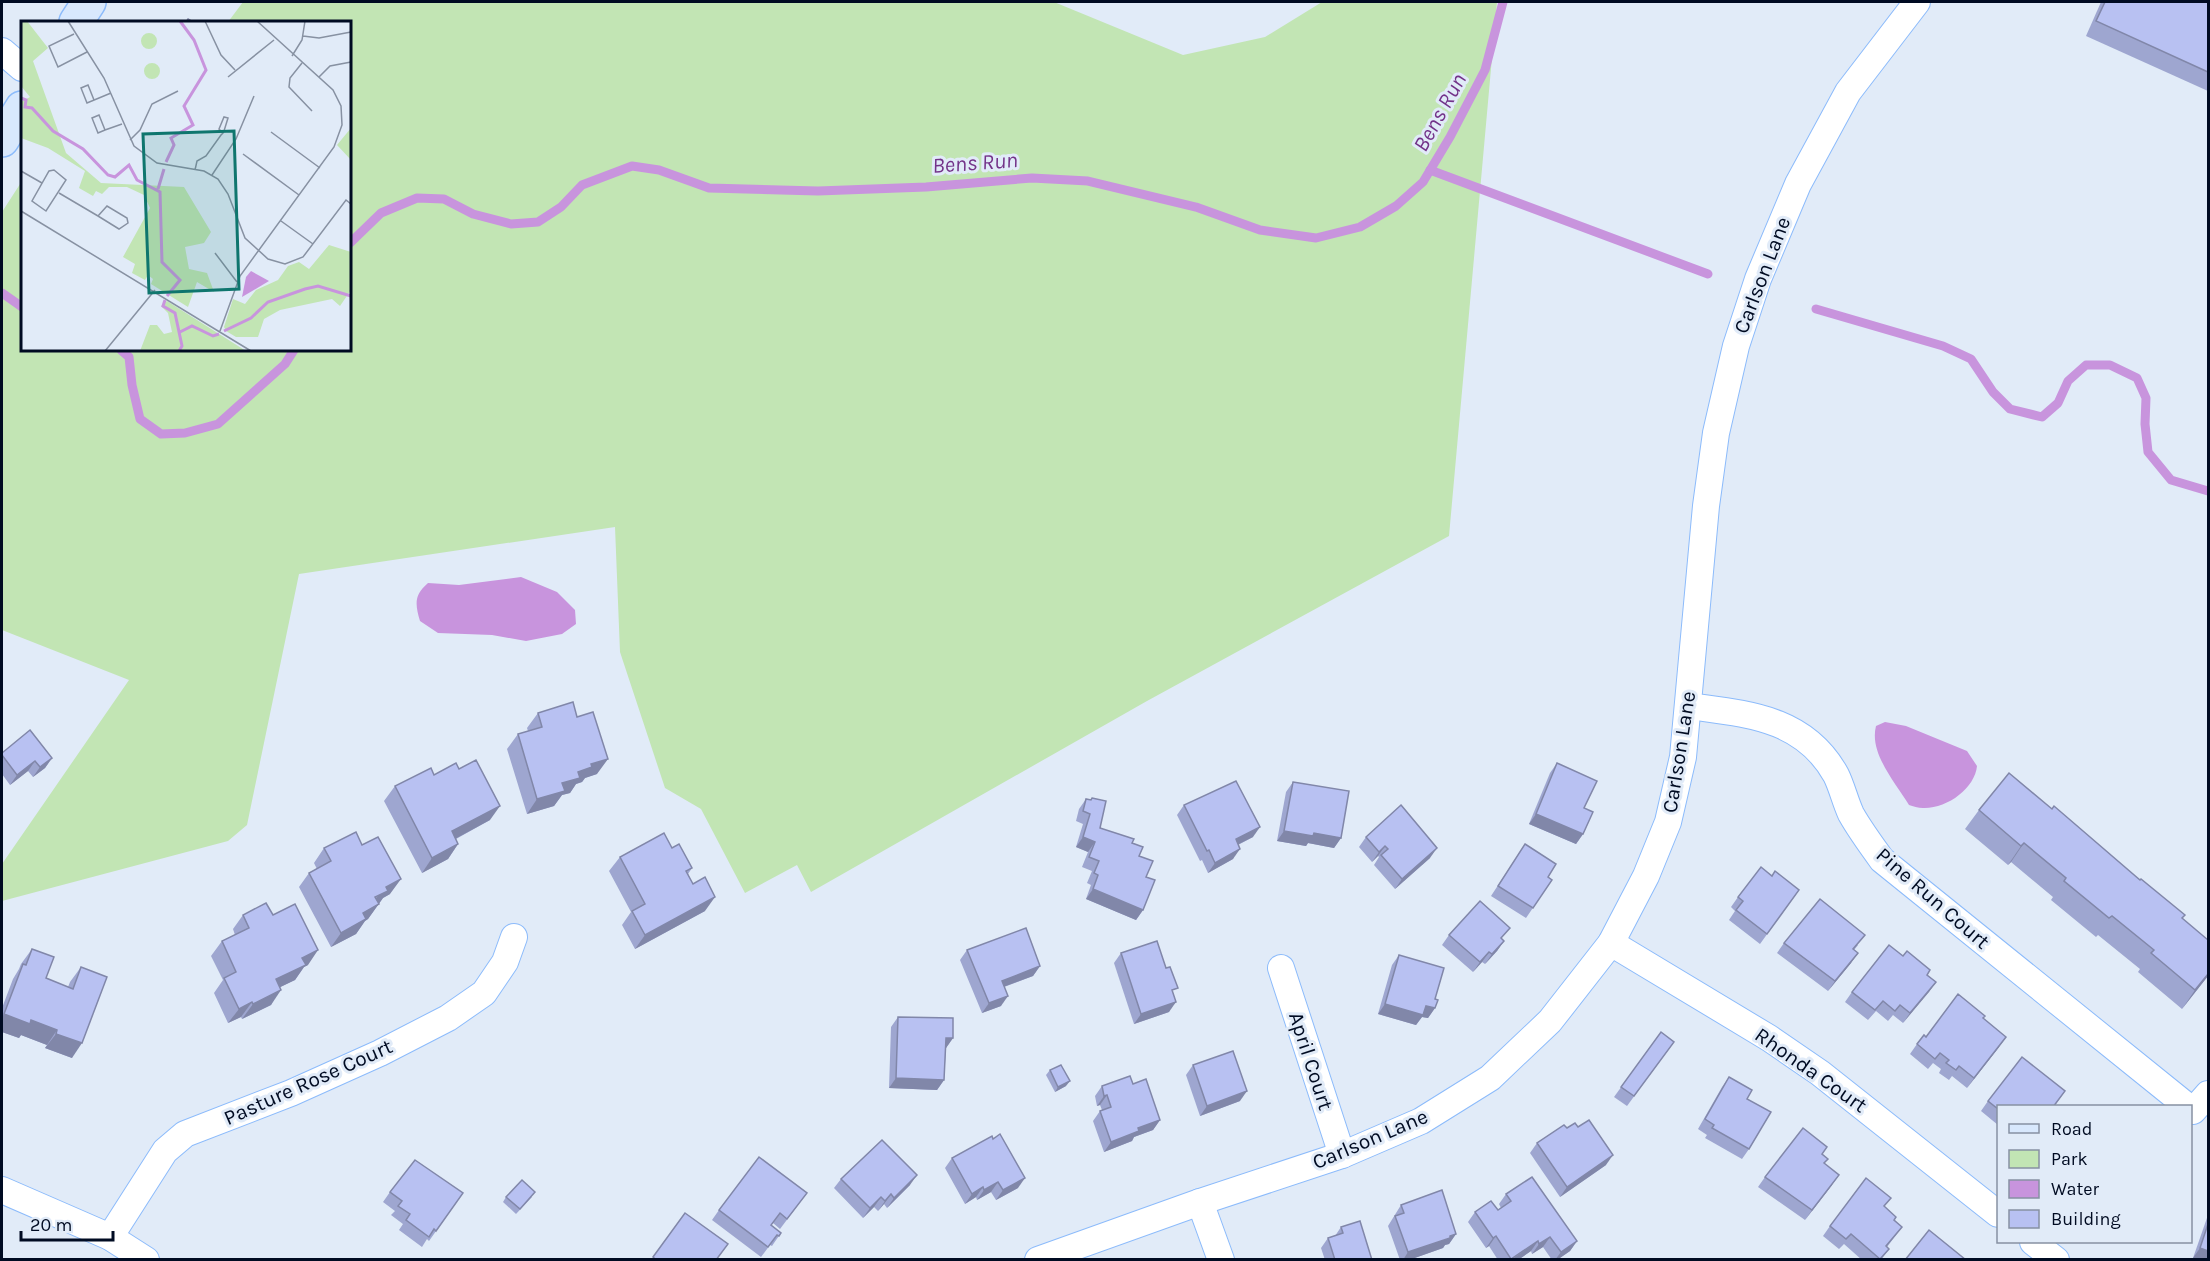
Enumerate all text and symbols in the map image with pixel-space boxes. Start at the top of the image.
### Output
inset map [21,21,351,351]
water label: Bens Run [1408,69,1472,156]
water label: Bens Run [931,147,1019,179]
street label: Carlson Lane [1729,213,1795,337]
street label: Carlson Lane [1658,689,1700,815]
street label: Pine Run Court [1871,842,1995,954]
street label: April Court [1284,1009,1338,1113]
street label: Rhonda Court [1750,1023,1872,1118]
street label: Pasture Rose Court [220,1034,396,1130]
street label: Carlson Lane [1309,1104,1431,1174]
legend [1997,1105,2192,1243]
text: Road [2051,1118,2092,1140]
text: Park [2051,1148,2088,1170]
text: Water [2051,1178,2099,1200]
scale bar [21,1204,112,1242]
text: Building [2051,1208,2121,1230]
text: 20 m [30,1214,72,1236]

